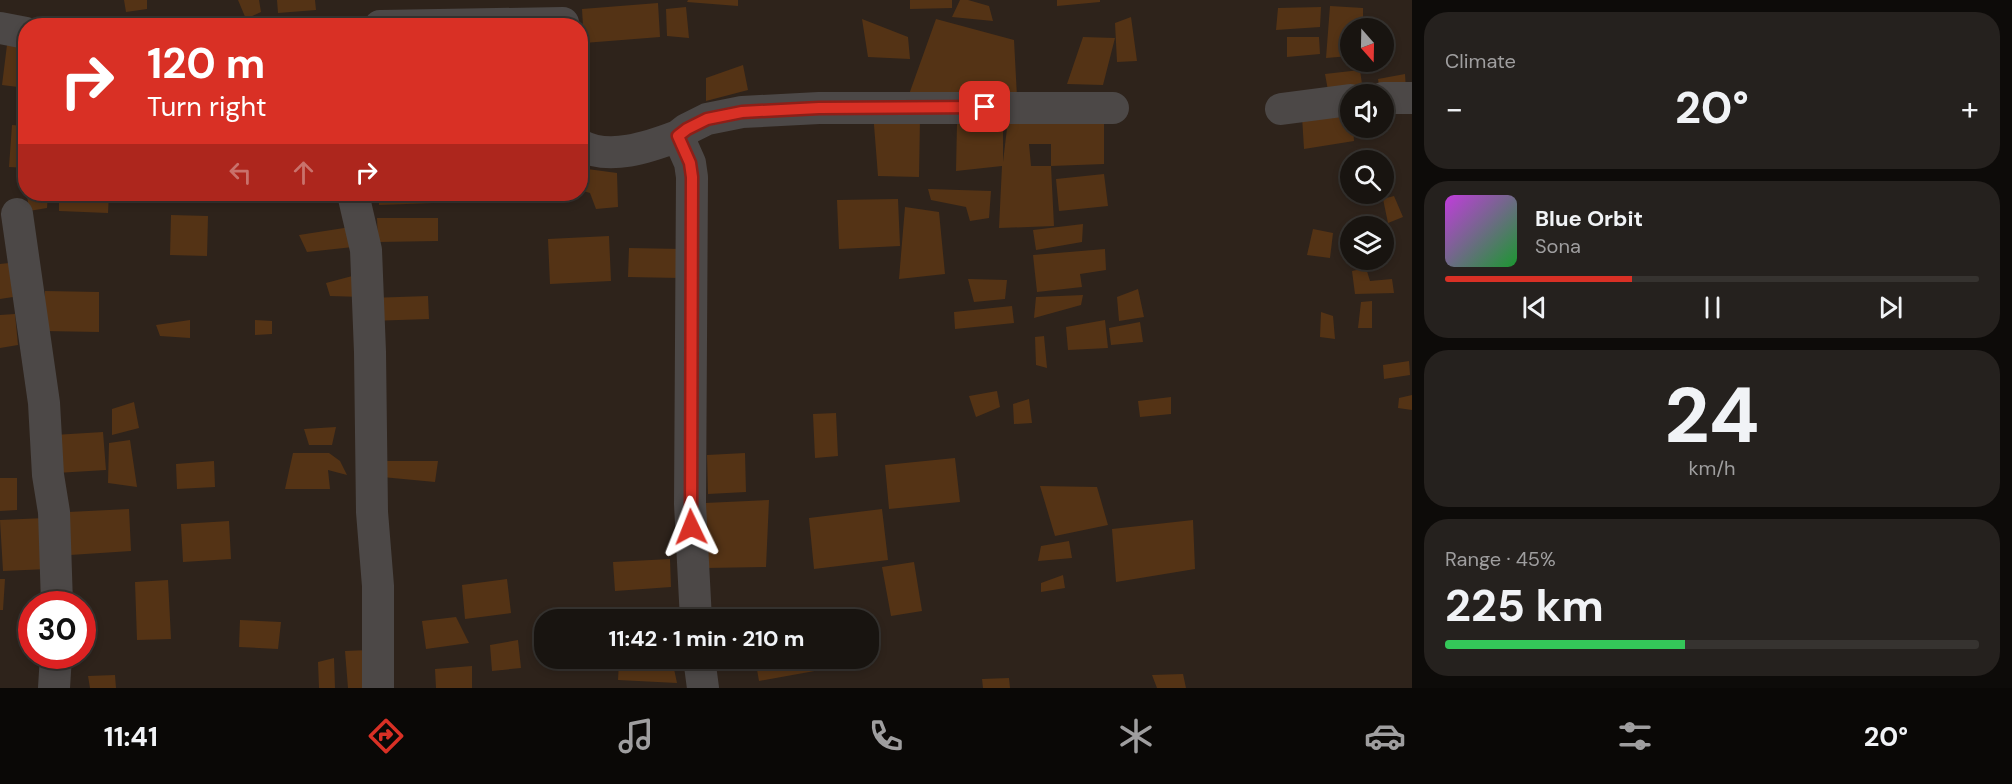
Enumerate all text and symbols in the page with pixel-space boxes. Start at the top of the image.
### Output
north arrow [1340,18,1394,72]
map controls [1340,18,1394,270]
text: 120 m [147,36,265,91]
icon: right [48,42,126,120]
text: Climate [1445,48,1516,74]
text: 20° [1675,78,1749,137]
pin [959,81,1010,132]
button: sound [1340,84,1394,138]
text: − [1445,87,1463,130]
text: + [1961,87,1979,130]
text: Turn right [147,89,267,124]
icon: arrive [968,90,1001,123]
button: search [1340,150,1394,204]
icon: left [224,156,257,189]
icon: ahead [287,156,320,189]
icon: right [350,156,383,189]
text: Blue Orbit [1535,204,1643,233]
button: layers [1340,216,1394,270]
text: Sona [1535,233,1581,259]
icon: previous [1518,291,1551,324]
icon: pause [1696,291,1729,324]
icon: next [1874,291,1907,324]
text: 24 [1664,365,1760,466]
text: km/h [1688,455,1736,481]
position arrow [659,495,723,559]
text: Range · 45% [1445,546,1556,572]
text: 225 km [1445,576,1604,635]
speed limit sign: 30 [18,591,96,669]
text: 11:42 · 1 min · 210 m [609,624,804,653]
icon: directions [365,715,407,757]
icon: music [615,715,657,757]
icon: phone [865,715,907,757]
icon: climate [1115,715,1157,757]
icon: car [1364,715,1406,757]
icon: filters [1614,715,1656,757]
text: 11:41 [104,719,158,754]
text: 20° [1864,719,1908,754]

